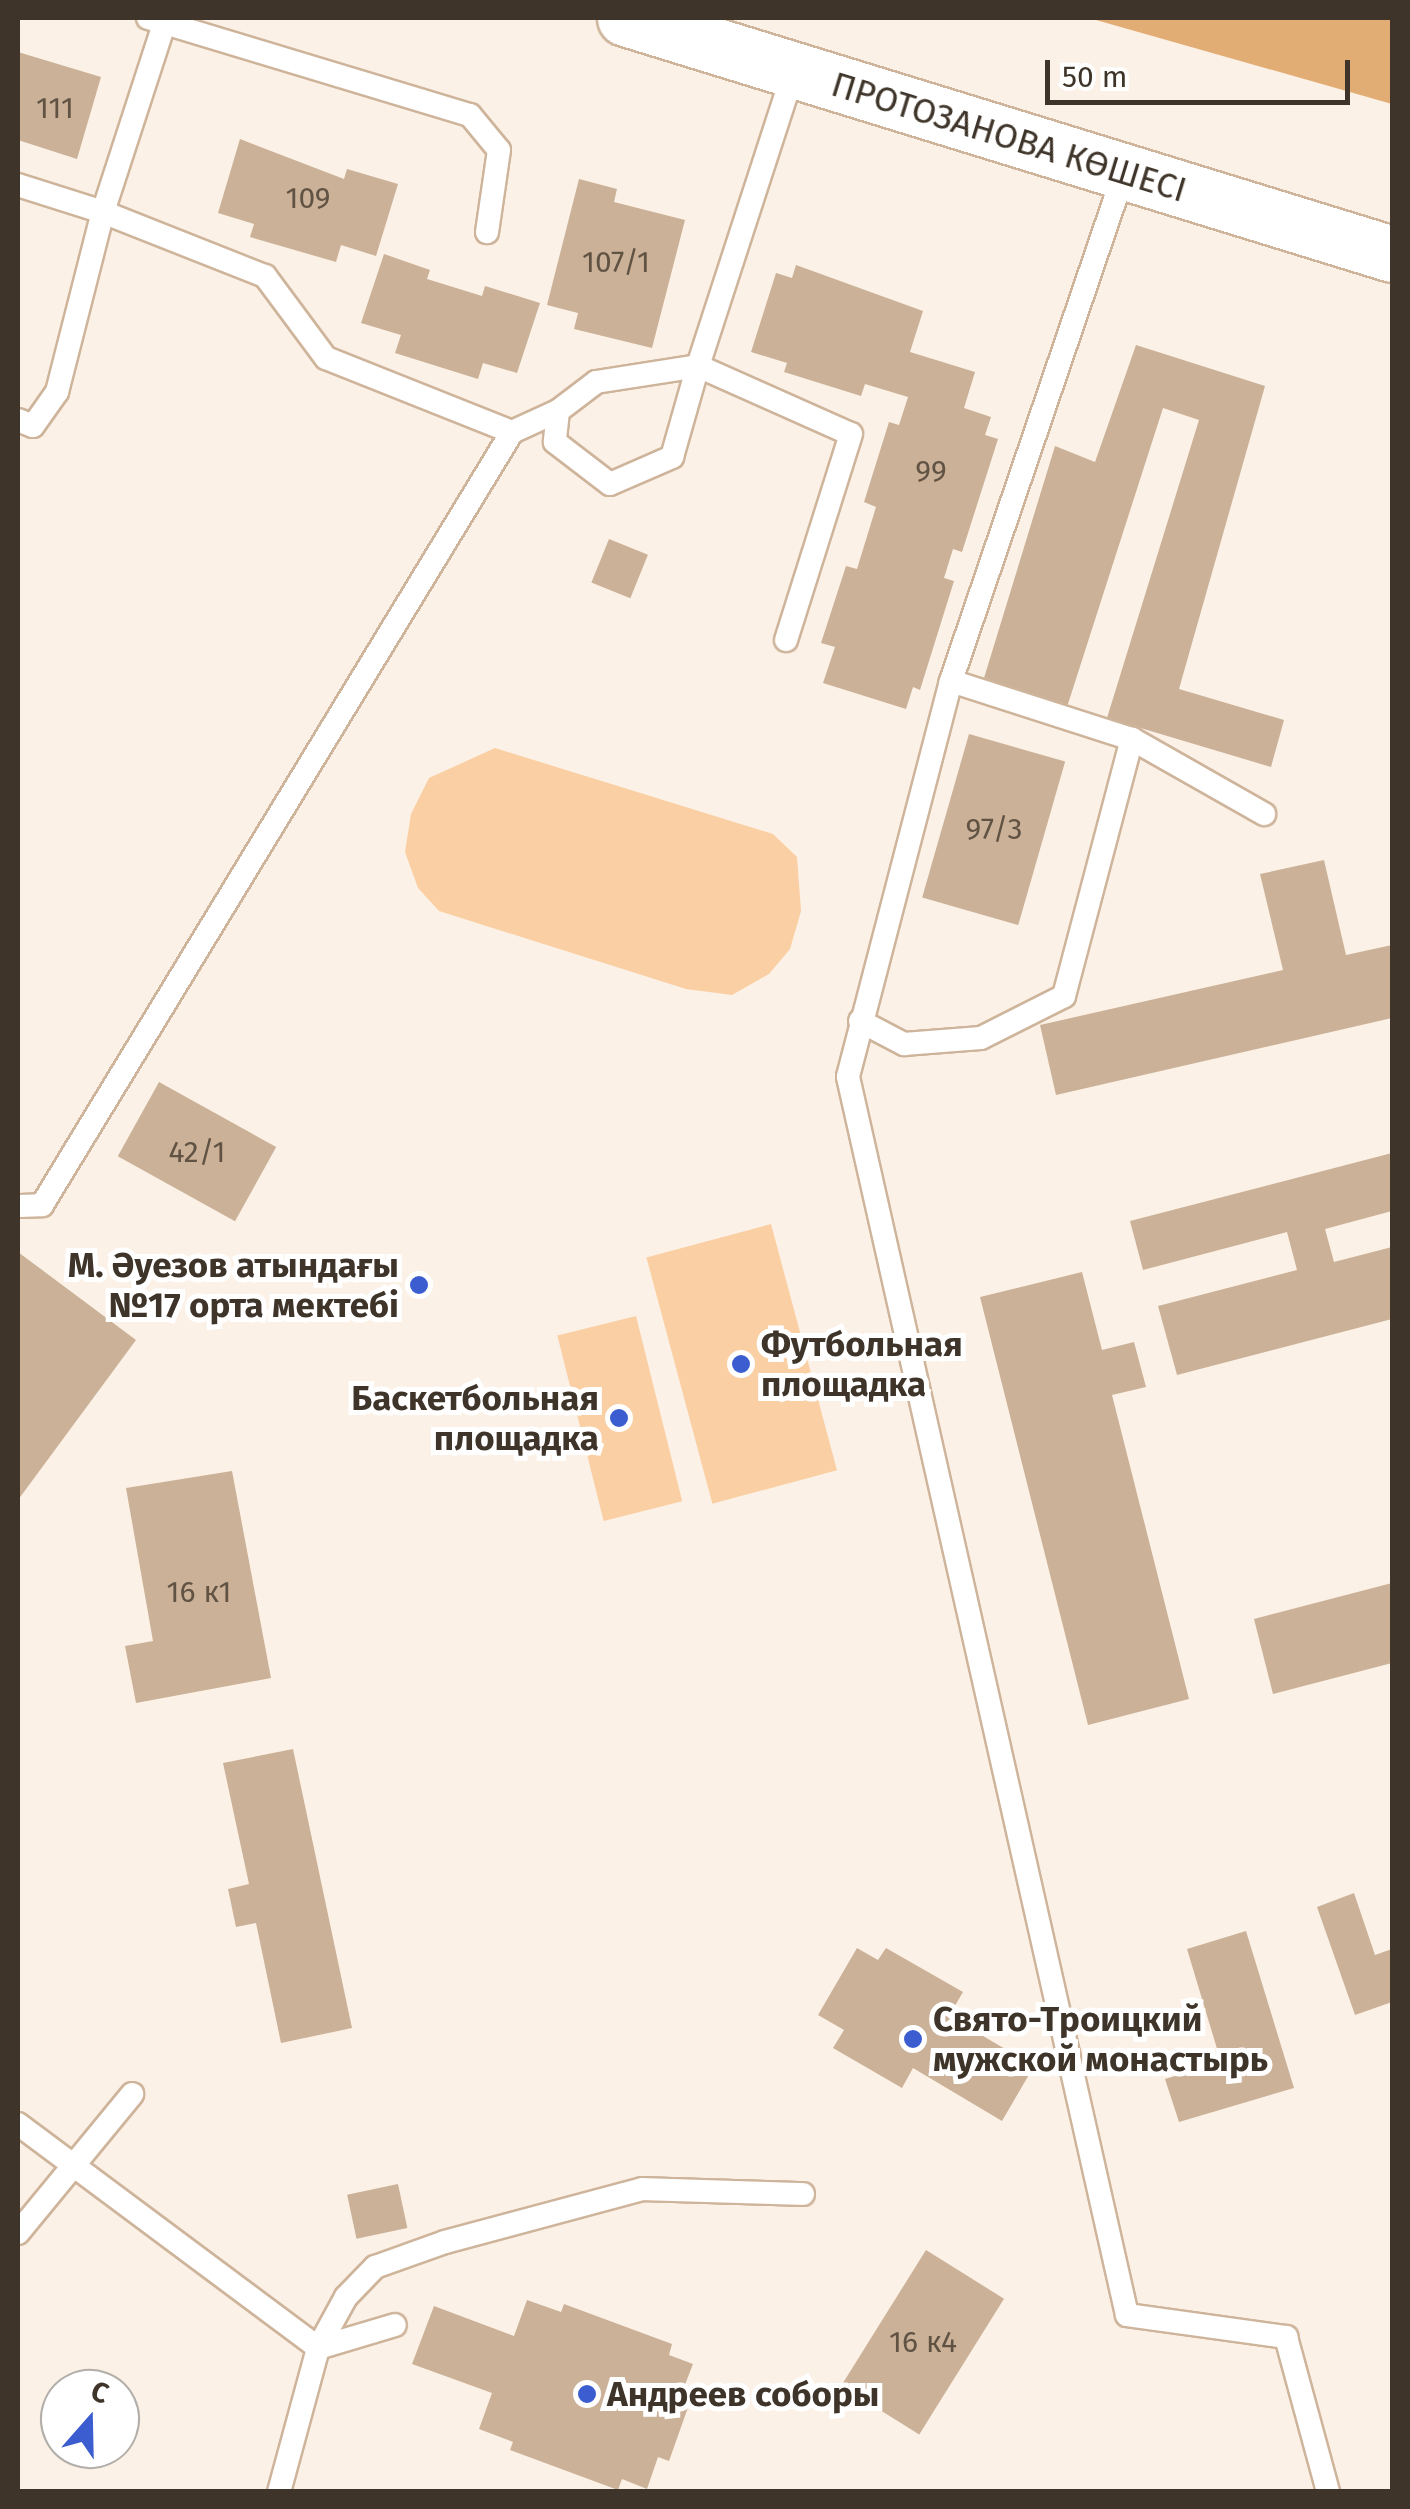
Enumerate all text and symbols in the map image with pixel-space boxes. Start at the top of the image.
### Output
scale bar [1050,40,1355,102]
text: 50 m [1062,59,1127,95]
street label: ПРОТОЗАНОВА КӨШЕСІ [826,63,1192,211]
house number: 111 [36,90,74,126]
house number: 109 [285,180,331,216]
house number: 107/1 [582,244,650,280]
house number: 99 [915,453,947,489]
house number: 97/3 [965,811,1023,847]
house number: 42/1 [169,1134,225,1170]
place label: М. Әуезов атындағы №17 орта мектебі [68,1244,399,1326]
marker: М. Әуезов атындағы №17 орта мектебі [408,1274,430,1296]
place label: Футбольная площадка [761,1323,963,1405]
marker: Футбольная площадка [730,1353,752,1375]
place label: Баскетбольная площадка [351,1377,599,1459]
marker: Баскетбольная площадка [608,1407,630,1429]
house number: 16 к1 [166,1574,232,1610]
place label: Свято-Троицкий мужской монастырь [933,1998,1268,2080]
marker: Свято-Троицкий мужской монастырь [902,2028,924,2050]
house number: 16 к4 [889,2324,957,2360]
north arrow [40,2369,140,2469]
place label: Андреев соборы [607,2373,879,2415]
text: С [87,2374,113,2410]
marker: Андреев соборы [576,2383,598,2405]

